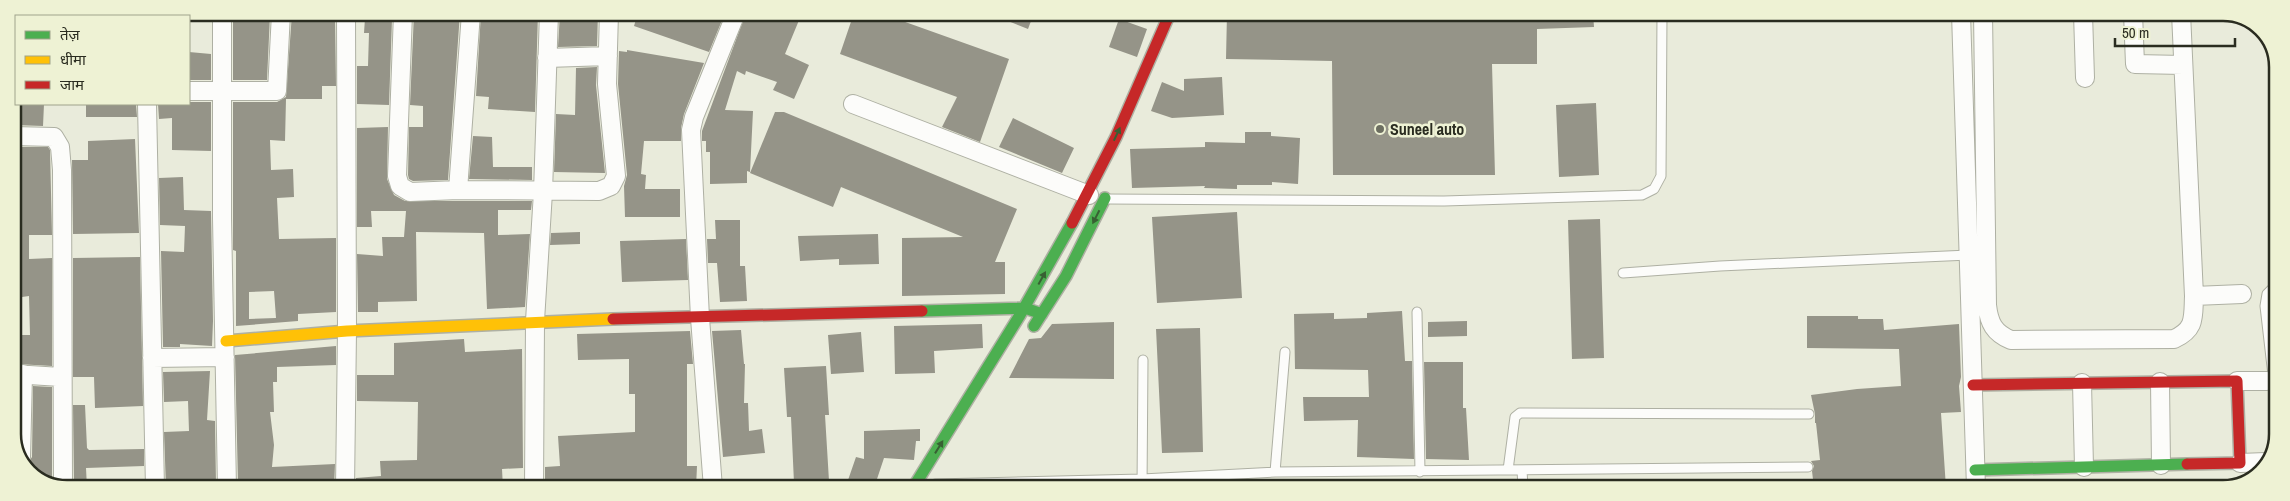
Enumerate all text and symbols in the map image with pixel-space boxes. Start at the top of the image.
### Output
legend [15,15,190,105]
scale bar [2115,15,2235,47]
text: 50 m [2122,22,2149,43]
text: तेज़ [60,24,81,45]
text: धीमा [60,49,87,70]
text: जाम [60,74,85,95]
place label: Suneel auto [1390,118,1464,140]
marker: Suneel auto [1374,123,1386,135]
one-way arrow [1113,127,1121,141]
one-way arrow [1092,210,1100,224]
one-way arrow [1038,271,1047,285]
one-way arrow [935,440,944,453]

